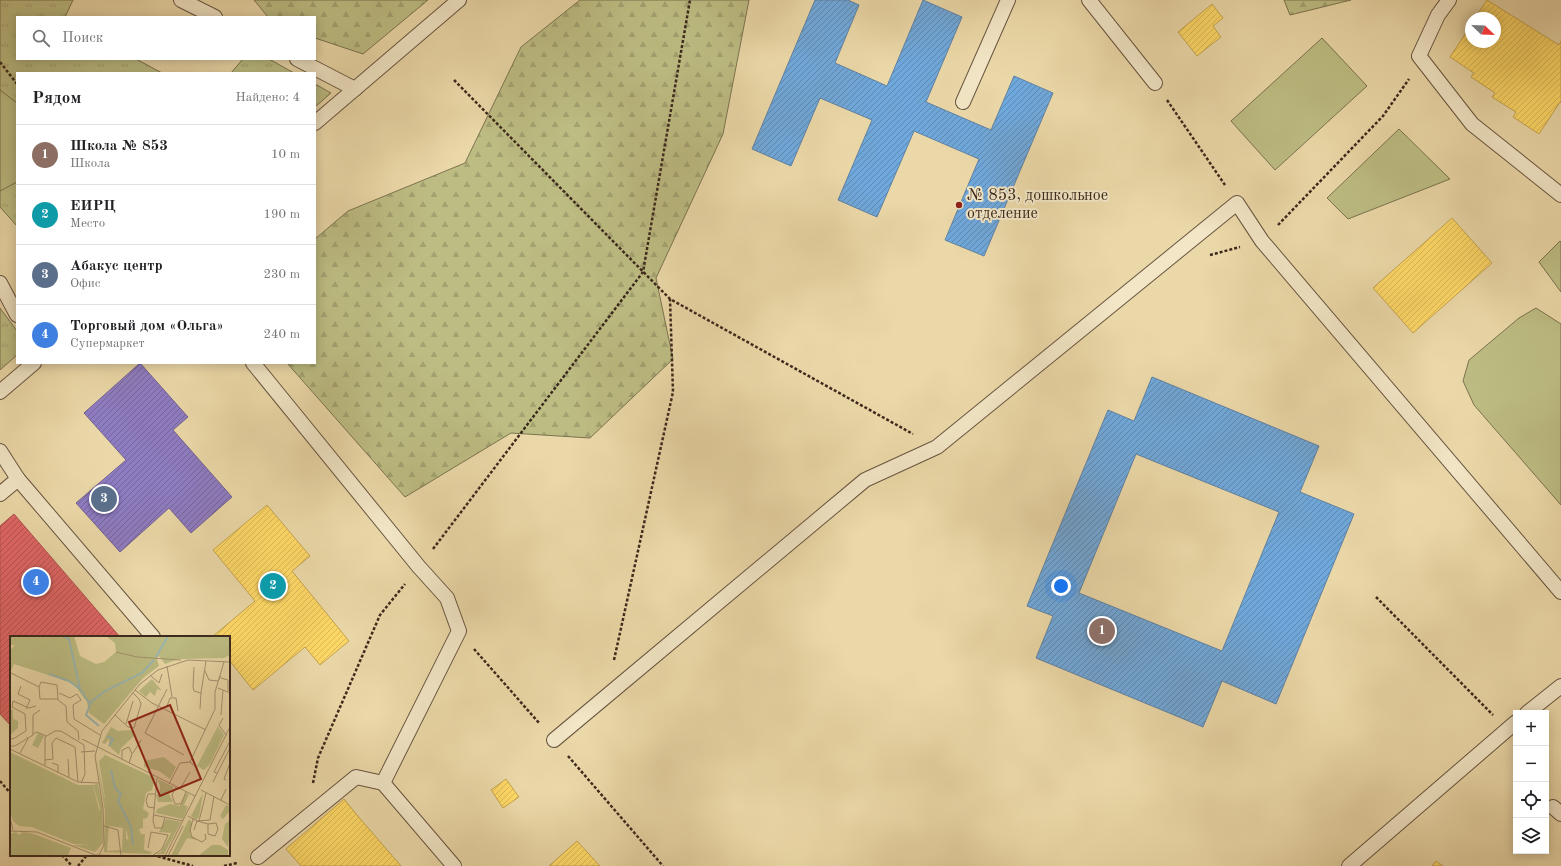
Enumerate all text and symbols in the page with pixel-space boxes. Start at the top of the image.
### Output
north arrow [1465,12,1501,48]
search box [16,16,316,60]
icon: search [30,27,52,49]
text: Поиск [62,31,103,46]
text: Рядом [32,90,81,107]
text: Найдено: 4 [236,91,300,104]
text: Школа № 853 [70,139,168,154]
text: 1 [41,148,49,161]
text: 10 m [271,148,300,161]
text: Школа [70,157,110,170]
place label: № 853, дошкольное отделение [967,188,1108,222]
text: ЕИРЦ [70,199,116,214]
marker: № 853, дошкольное отделение [954,200,964,210]
text: 2 [41,208,49,221]
text: 190 m [263,208,300,221]
text: Место [70,217,105,230]
text: Абакус центр [70,259,163,274]
text: 3 [41,268,49,281]
text: 230 m [263,268,300,281]
text: Офис [70,277,100,290]
text: Торговый дом «Ольга» [70,319,224,334]
text: 4 [41,328,49,341]
text: 240 m [263,328,300,341]
text: Супермаркет [70,337,145,350]
pin: 3 [91,484,117,514]
pin: 4 [23,567,49,597]
pin: 2 [260,571,286,601]
your location [1051,576,1071,596]
pin: 1 [1089,616,1115,646]
inset map [10,636,230,856]
map controls [1513,710,1549,854]
button: + [1513,710,1549,746]
button: − [1513,746,1549,782]
button: locate [1513,782,1549,818]
button: layers [1513,818,1549,854]

